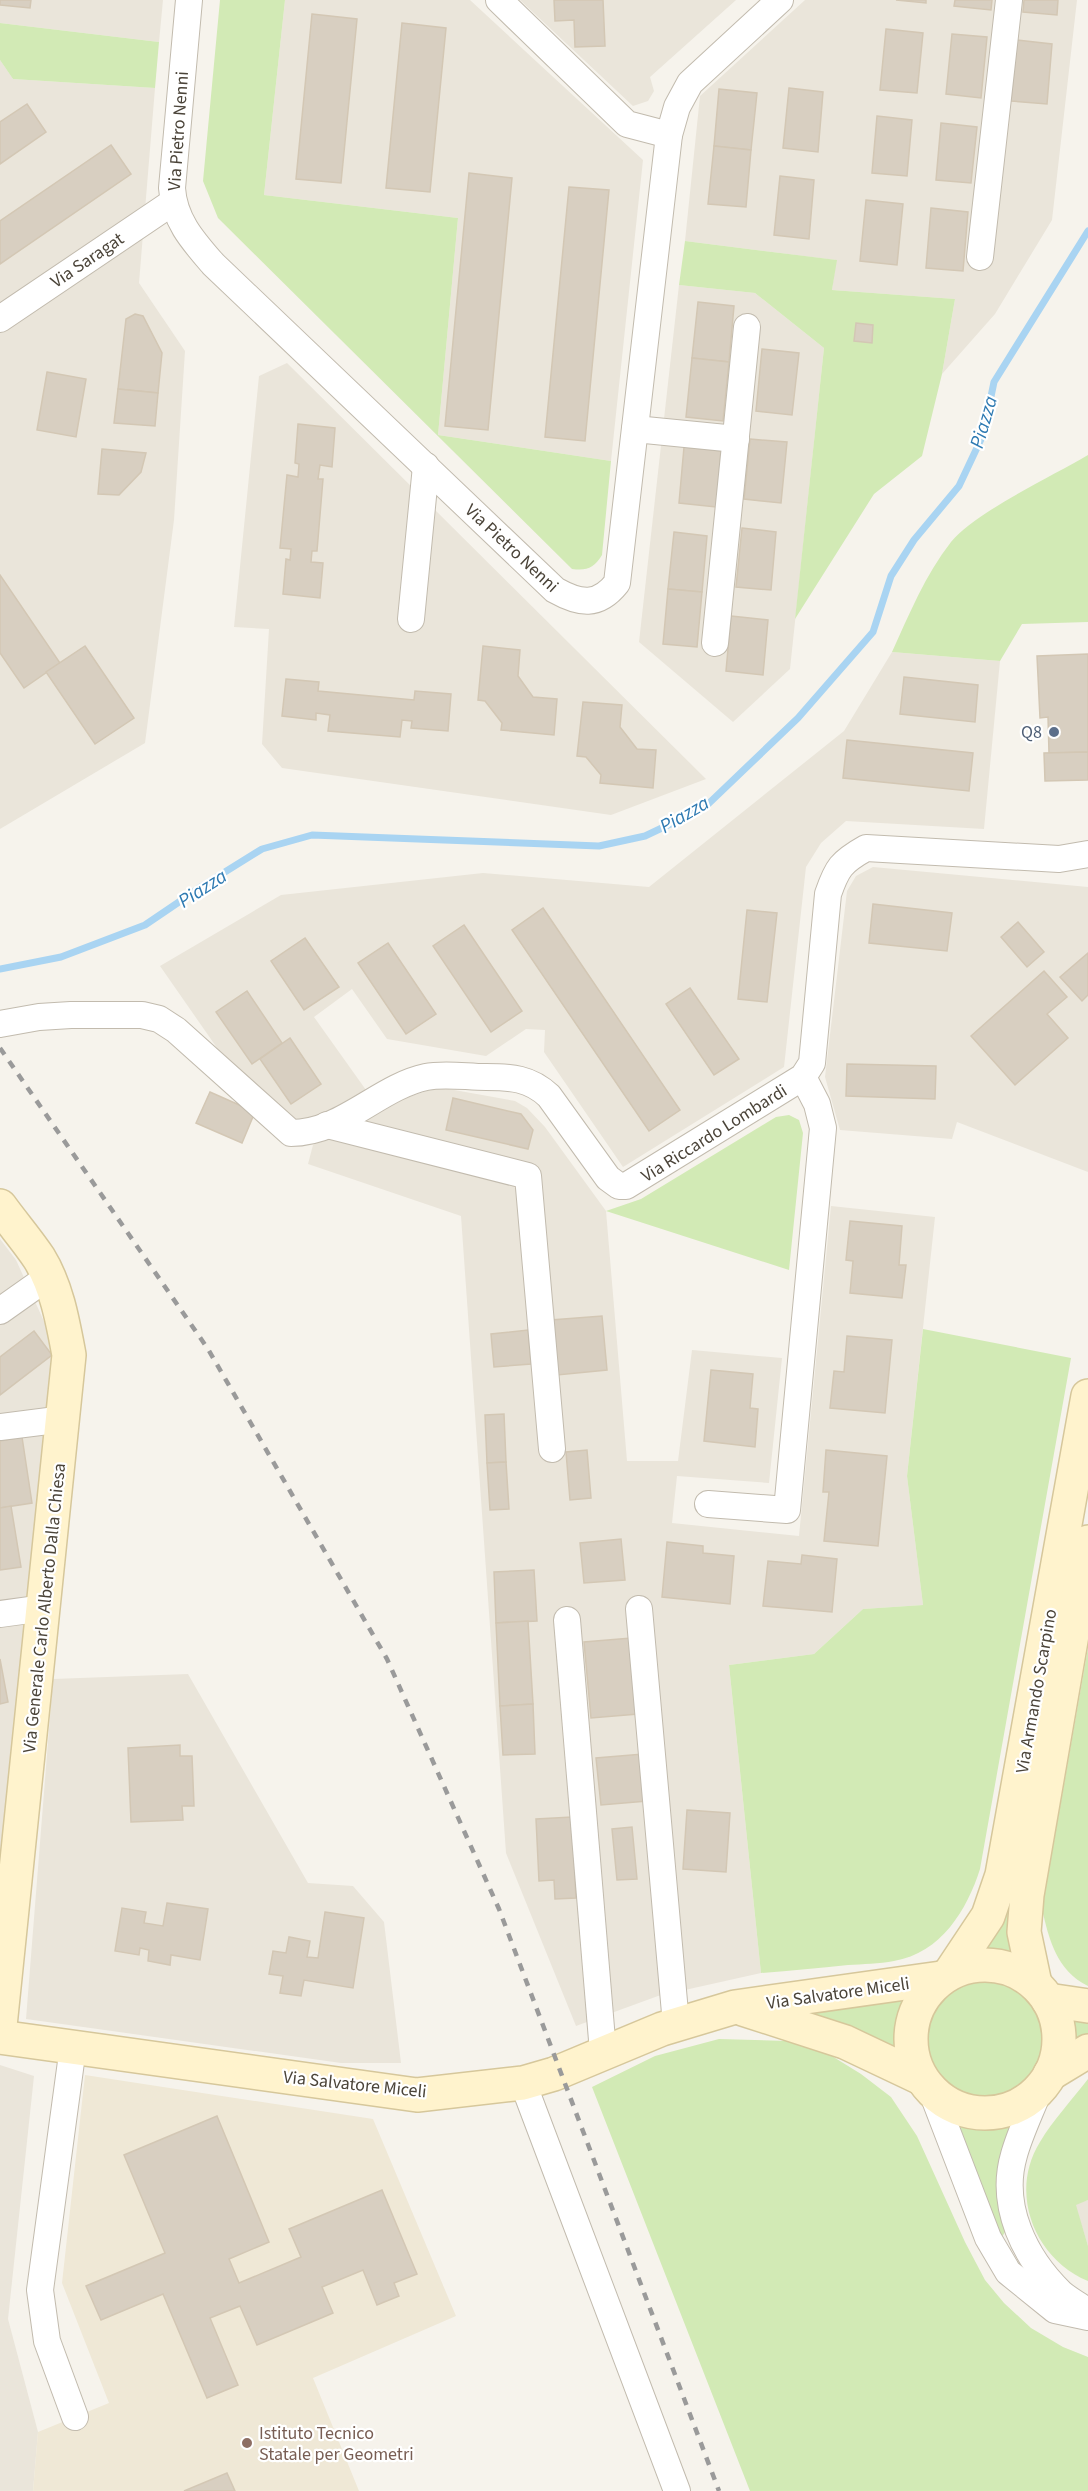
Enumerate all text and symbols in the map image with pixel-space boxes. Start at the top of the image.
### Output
street label: Via Pietro Nenni [162,70,195,192]
street label: Via Saragat [46,227,129,294]
water label: Piazza [963,392,1005,452]
street label: Via Pietro Nenni [459,498,564,598]
place label: Q8 [1021,720,1042,745]
marker: Q8 [1047,725,1061,739]
water label: Piazza [654,789,715,840]
water label: Piazza [173,862,233,915]
street label: Via Riccardo Lombardi [636,1078,792,1189]
street label: Via Generale Carlo Alberto Dalla Chiesa [17,1462,72,1754]
street label: Via Armando Scarpino [1010,1607,1063,1775]
street label: Via Salvatore Miceli [765,1971,911,2016]
street label: Via Salvatore Miceli [282,2065,428,2104]
place label: Istituto Tecnico Statale per Geometri [259,2421,414,2467]
marker: Istituto Tecnico Statale per Geometri [240,2436,254,2450]

